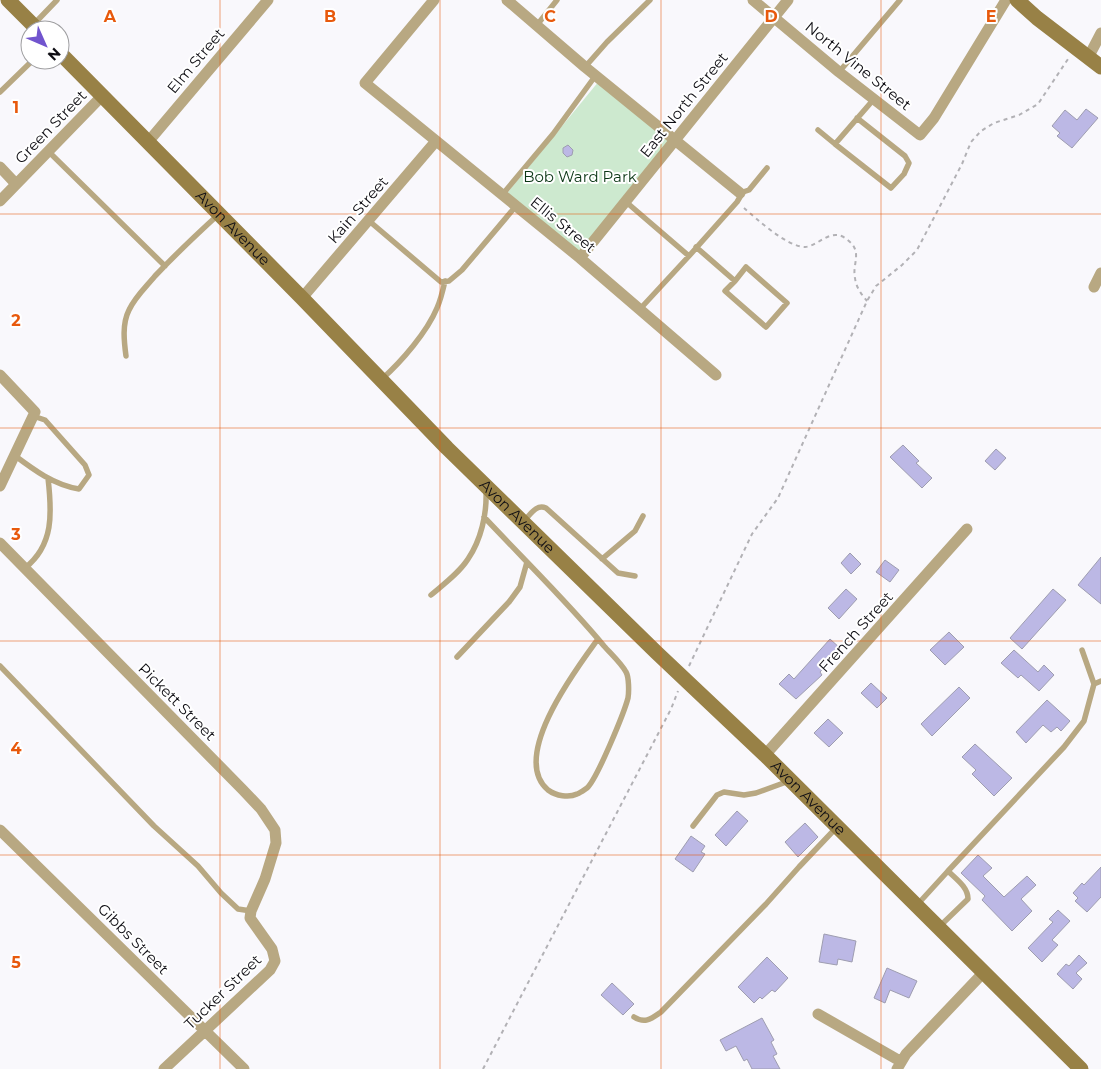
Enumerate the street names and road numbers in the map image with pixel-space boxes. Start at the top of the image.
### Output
street label: North Vine Street [802,17,915,114]
street label: Elm Street [163,24,228,97]
street label: East North Street [635,48,732,161]
street label: Green Street [11,86,90,167]
street label: Kain Street [323,172,392,247]
street label: Avon Avenue [192,186,275,269]
street label: Ellis Street [527,192,600,257]
street label: Avon Avenue [476,475,559,557]
street label: French Street [814,587,897,676]
street label: Pickett Street [135,659,220,744]
street label: Avon Avenue [767,756,850,839]
street label: Gibbs Street [94,899,173,978]
street label: Tucker Street [180,950,265,1033]

